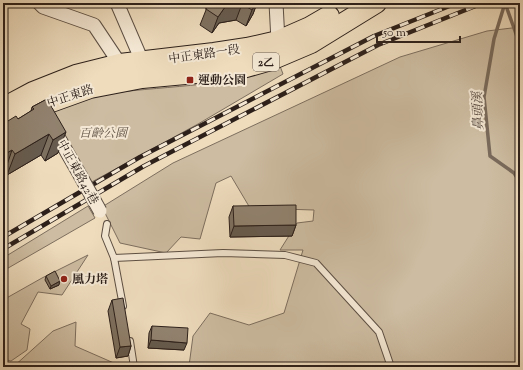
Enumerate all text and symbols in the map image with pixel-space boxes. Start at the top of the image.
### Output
scale bar [377,18,460,44]
text: 50 m [382,24,406,42]
street label: 中正東路一段 [167,41,241,69]
road number: 2乙 [253,53,279,71]
place label: 運動公園 [198,72,246,90]
marker: 運動公園 [185,75,195,85]
street label: 中正東路 [45,81,96,113]
water label: 鼻頭溪 [469,89,489,131]
park label: 百齡公園 [79,125,129,143]
street label: 中正東路42巷 [52,137,102,208]
place label: 風力塔 [72,271,109,289]
marker: 風力塔 [59,274,69,284]

